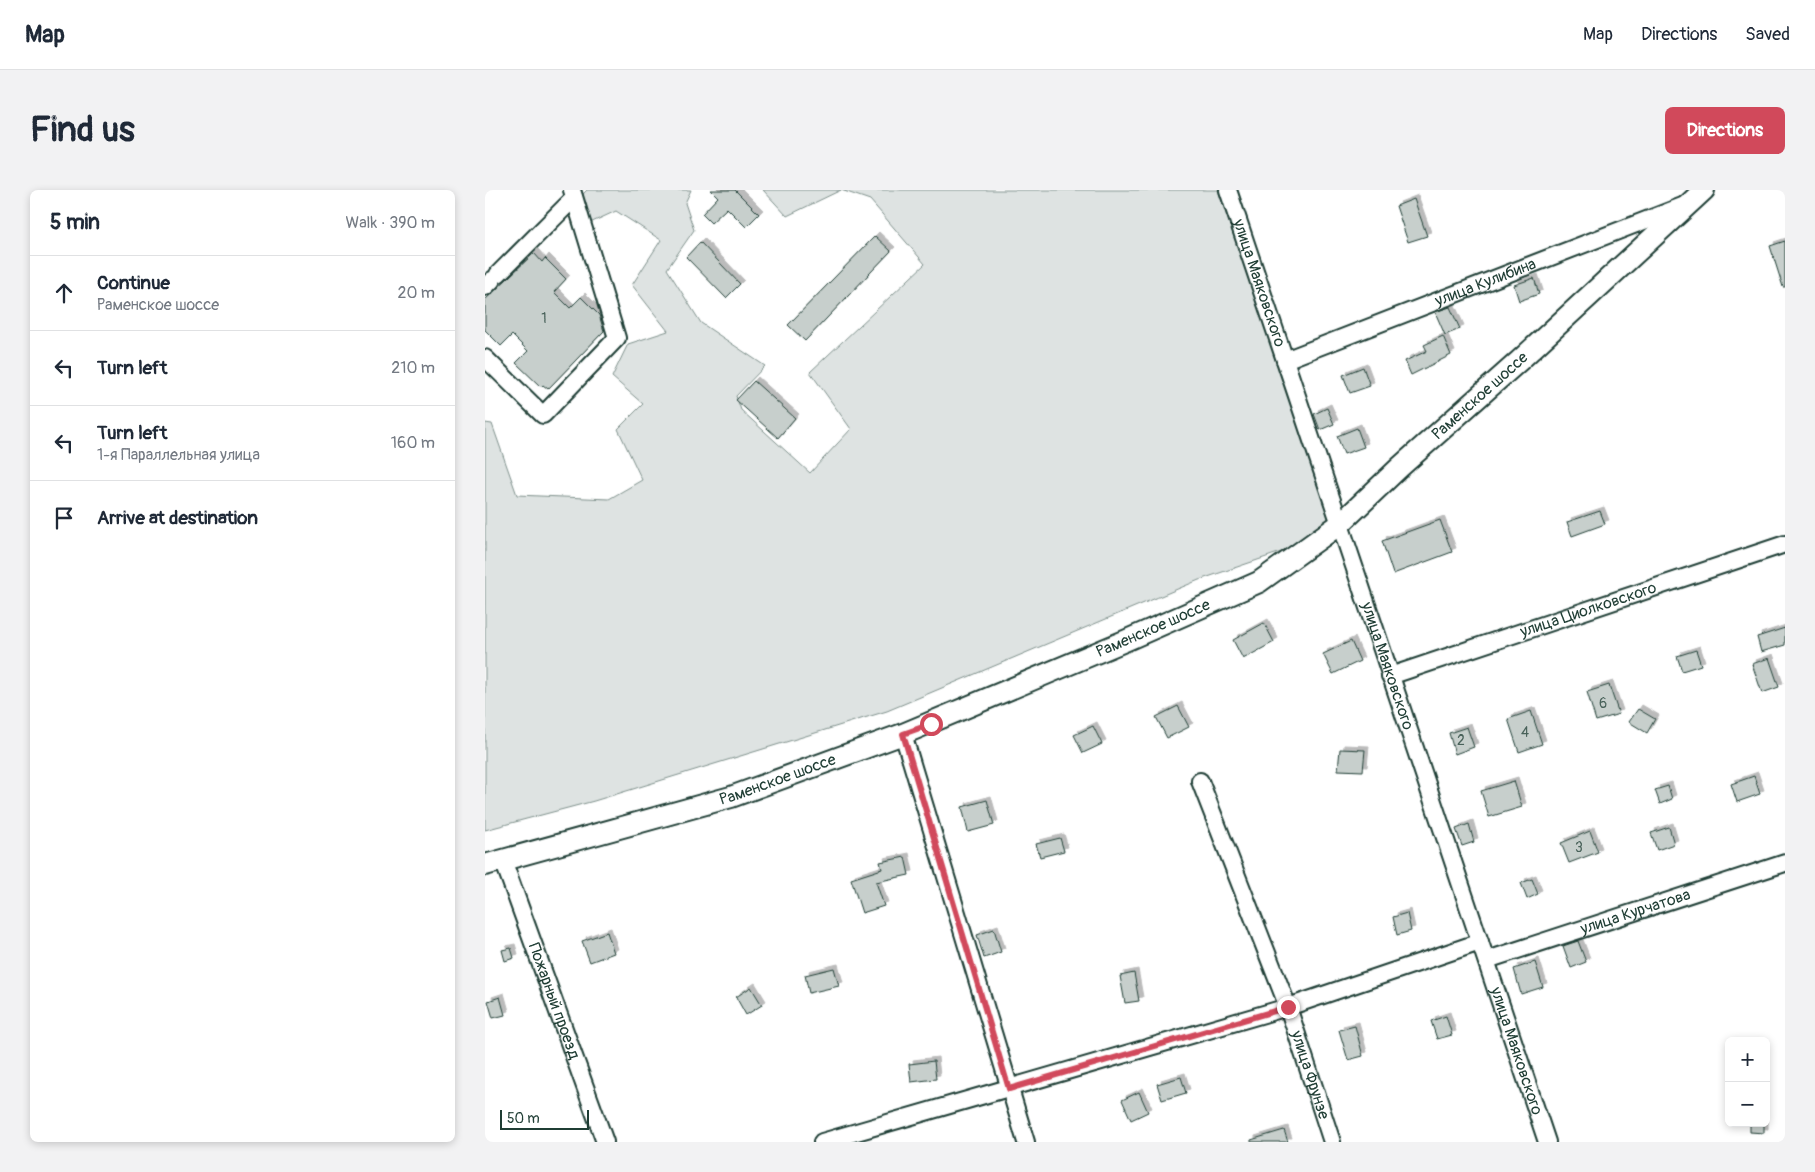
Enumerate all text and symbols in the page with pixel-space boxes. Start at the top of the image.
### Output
text: Map [25,20,65,49]
text: Map [1583,23,1613,46]
text: Directions [1641,23,1717,46]
text: Saved [1745,23,1790,46]
button: Directions [1665,107,1785,154]
text: Find us [30,108,135,152]
text: 5 min [50,209,100,236]
text: Walk · 390 m [346,213,435,233]
street label: улица Маяковского [1228,215,1290,350]
street label: улица Кулибина [1431,254,1539,311]
text: Continue [97,271,170,295]
icon: ahead [50,279,78,307]
text: 20 m [397,283,435,303]
text: Раменское шоссе [97,295,219,315]
house number: 1 [541,310,547,327]
street label: Раменское шоссе [1428,348,1532,444]
icon: left [50,354,78,382]
text: Turn left [97,356,167,380]
text: 210 m [391,358,435,378]
text: Turn left [97,421,167,445]
icon: left [50,429,78,457]
text: 160 m [391,433,435,453]
text: 1-я Параллельная улица [97,445,260,465]
icon: arrive [50,504,78,532]
text: Arrive at destination [97,506,258,530]
street label: улица Циолковского [1516,578,1659,642]
street label: Раменское шоссе [1093,595,1213,662]
street label: улица Маяковского [1356,598,1418,733]
house number: 6 [1599,695,1607,712]
route start [920,713,943,736]
house number: 4 [1521,724,1529,741]
house number: 2 [1457,732,1465,749]
street label: Раменское шоссе [717,749,839,810]
house number: 3 [1575,839,1583,856]
street label: улица Курчатова [1577,884,1693,939]
street label: Пожарный проезд [524,940,584,1062]
street label: улица Маяковского [1485,983,1547,1118]
route end [1277,996,1300,1019]
street label: улица Фрунзе [1286,1027,1334,1122]
map controls [1725,1037,1770,1127]
button: + [1725,1037,1770,1082]
button: − [1725,1082,1770,1127]
scale bar [500,1107,589,1130]
text: 50 m [507,1110,540,1127]

